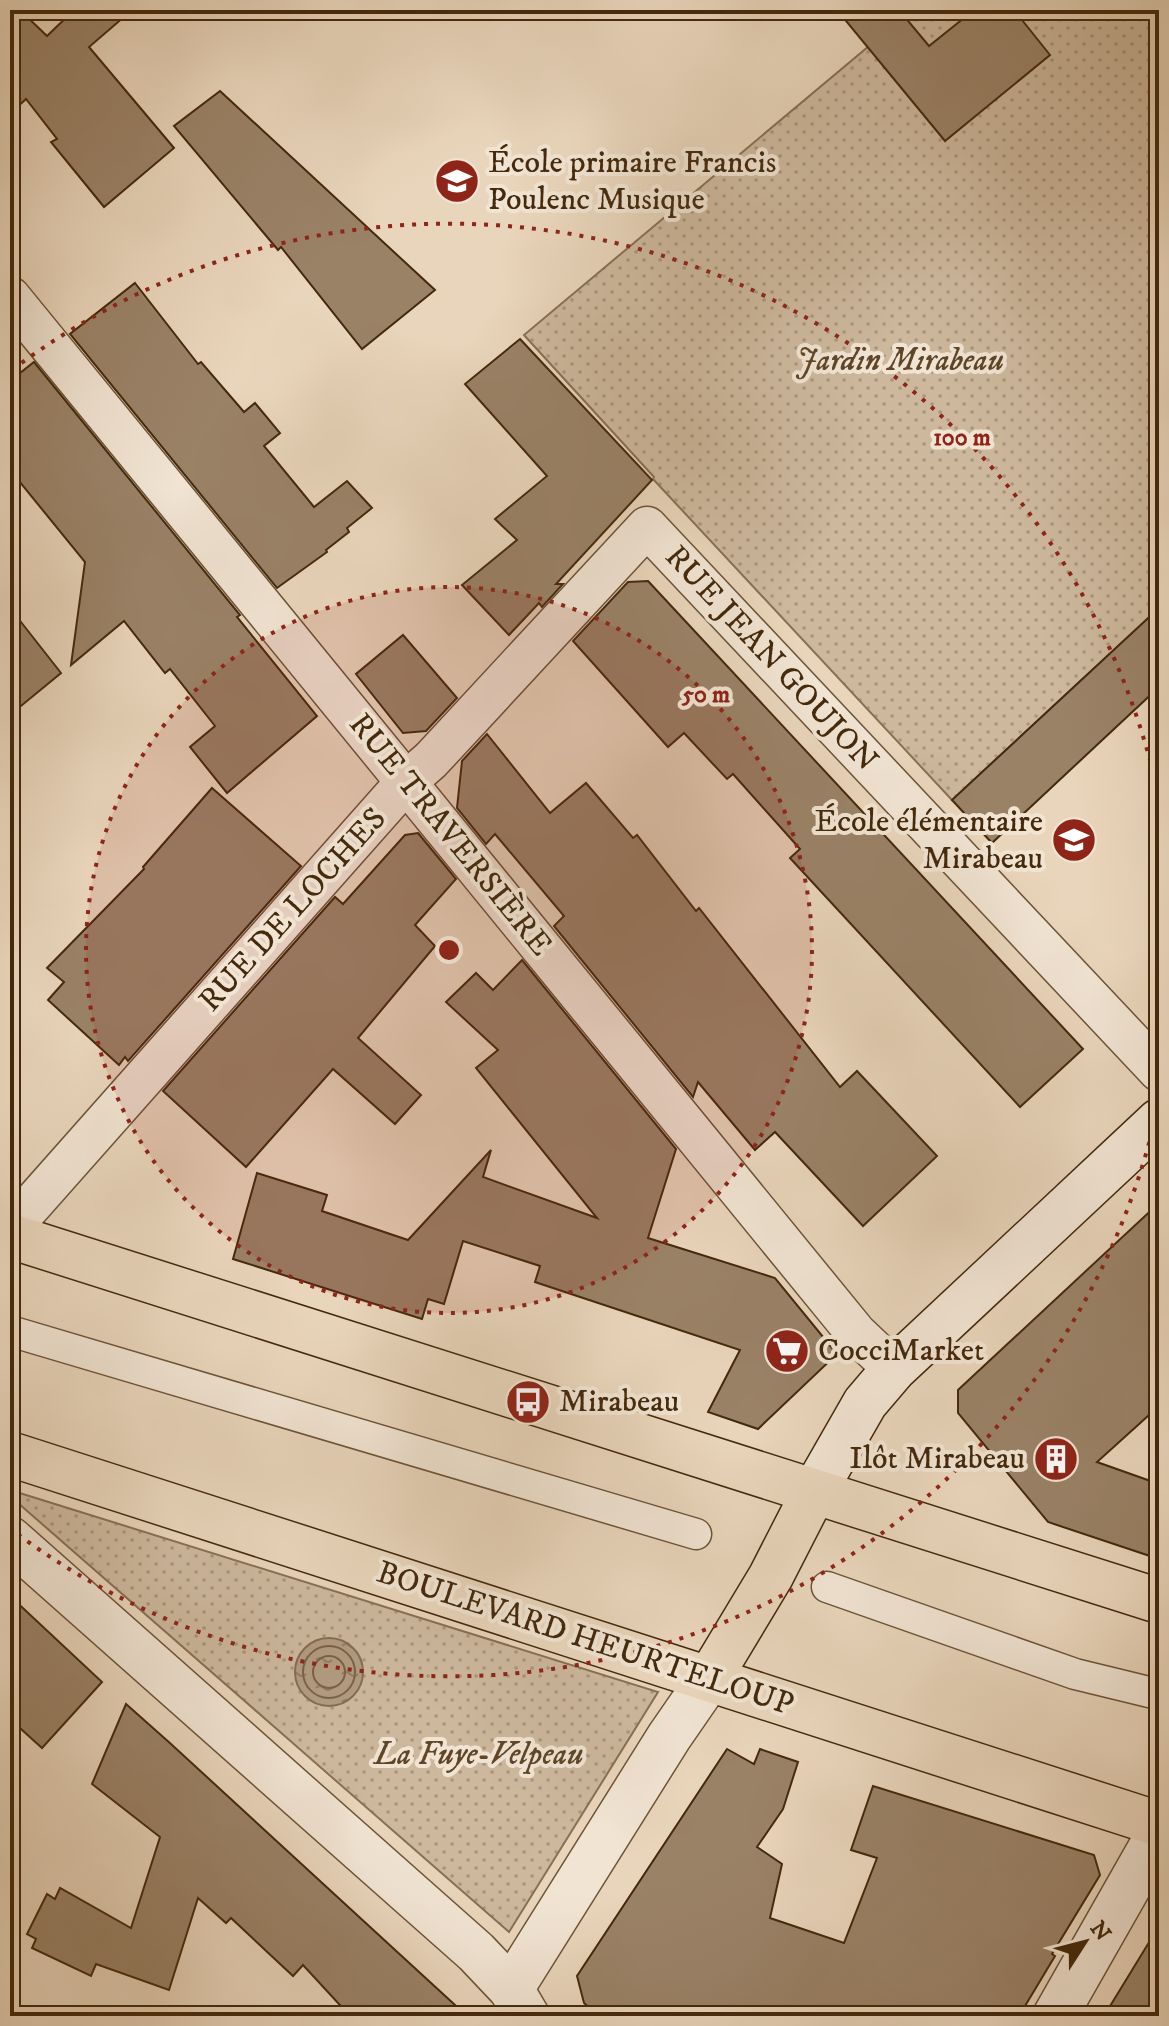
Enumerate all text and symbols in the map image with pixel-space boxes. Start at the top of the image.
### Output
place label: École primaire Francis Poulenc Musique [488,143,776,220]
school or university icon: École primaire Francis Poulenc Musique [433,157,481,205]
park label: Jardin Mirabeau [796,341,1004,381]
text: 100 m [933,423,991,453]
street label: RUE JEAN GOUJON [656,538,886,780]
text: 50 m [681,680,730,710]
street label: RUE TRAVERSIÈRE [340,706,560,964]
street label: RUE DE LOCHES [191,800,395,1020]
place label: École élémentaire Mirabeau [815,802,1043,879]
school or university icon: École élémentaire Mirabeau [1050,816,1098,864]
centre of rings [435,936,463,964]
supermarket icon: CocciMarket [763,1327,811,1375]
place label: CocciMarket [818,1331,984,1371]
bus stop icon: Mirabeau [504,1378,552,1426]
place label: Mirabeau [559,1382,679,1422]
building icon: Ilôt Mirabeau [1032,1435,1080,1483]
place label: Ilôt Mirabeau [849,1439,1025,1479]
street label: BOULEVARD HEURTELOUP [372,1553,798,1725]
park label: La Fuye-Velpeau [372,1735,584,1775]
north arrow [1045,1902,1125,1982]
text: N [1084,1916,1116,1946]

